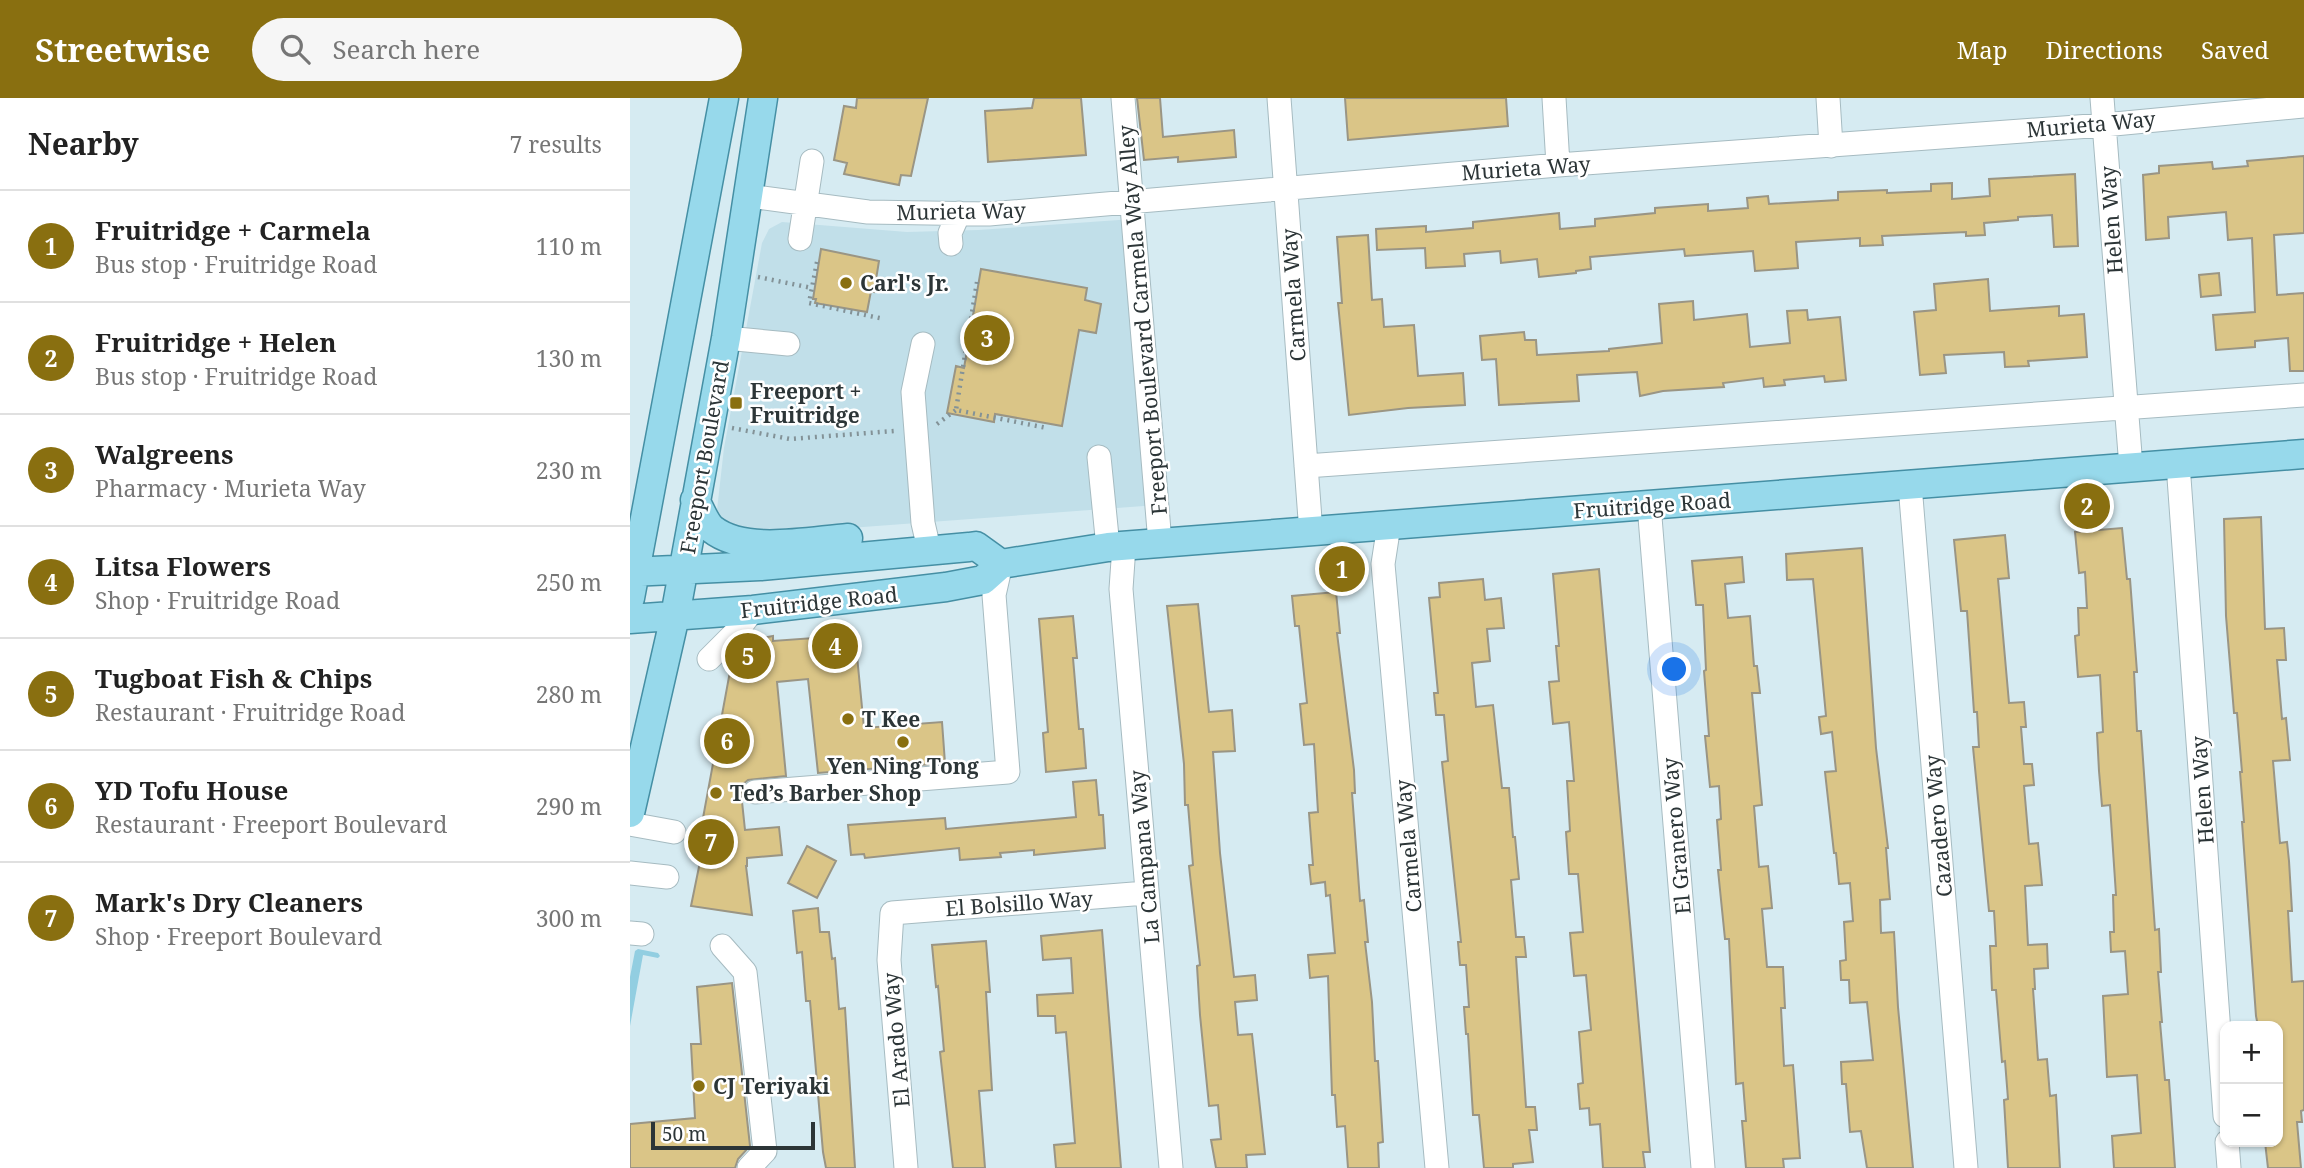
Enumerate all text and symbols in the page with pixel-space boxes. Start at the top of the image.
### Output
search box [252,18,742,81]
text: Streetwise [35,27,210,72]
icon: search [276,30,314,68]
text: Search here [332,31,480,67]
text: Map [1957,33,2008,66]
text: Directions [2046,33,2163,66]
text: Saved [2201,33,2269,66]
street label: Murieta Way [2025,104,2157,144]
text: Nearby [28,123,139,164]
street label: Freeport Boulevard Carmela Way Alley [1111,124,1173,516]
text: 7 results [509,128,602,160]
street label: Murieta Way [1461,150,1592,186]
street label: Helen Way [2093,165,2129,275]
street label: Murieta Way [896,196,1026,226]
text: Fruitridge + Carmela [95,212,371,248]
street label: Carmela Way [1274,227,1312,362]
text: 1 [45,230,58,262]
text: 110 m [536,230,602,262]
text: Bus stop · Fruitridge Road [95,248,377,280]
place label: Carl's Jr. [860,269,949,297]
marker: Carl's Jr. [838,275,854,291]
pin: 3 [964,312,1010,364]
text: Fruitridge + Helen [95,324,337,360]
text: 2 [45,342,58,374]
text: 130 m [536,342,602,374]
street label: Freeport Boulevard [673,358,735,556]
text: Bus stop · Fruitridge Road [95,360,377,392]
place label: Freeport + Fruitridge [750,377,861,429]
marker: Freeport + Fruitridge [728,395,744,411]
text: Walgreens [95,436,234,472]
text: 3 [45,454,58,486]
text: 230 m [536,454,602,486]
text: Pharmacy · Murieta Way [95,472,366,504]
pin: 2 [2064,480,2110,532]
street label: Fruitridge Road [1572,486,1732,524]
pin: 1 [1319,543,1365,595]
text: Litsa Flowers [95,548,271,584]
text: 4 [45,566,58,598]
text: 250 m [536,566,602,598]
street label: Fruitridge Road [739,580,899,624]
text: Shop · Fruitridge Road [95,584,340,616]
pin: 4 [812,620,858,672]
pin: 5 [725,630,771,682]
your location [1657,652,1691,686]
text: Tugboat Fish & Chips [95,660,372,696]
text: 5 [45,678,58,710]
text: 280 m [536,678,602,710]
text: Restaurant · Fruitridge Road [95,696,405,728]
place label: T Kee [862,705,920,733]
marker: T Kee [840,711,856,727]
pin: 6 [704,715,750,767]
marker: Yen Ning Tong [895,734,911,750]
street label: Helen Way [2184,735,2220,845]
place label: Yen Ning Tong [827,752,979,780]
street label: Cazadero Way [1918,754,1958,898]
street label: El Granero Way [1655,756,1697,916]
street label: La Campana Way [1122,769,1166,945]
text: YD Tofu House [95,772,288,808]
street label: Carmela Way [1388,778,1428,914]
place label: Ted’s Barber Shop [730,779,921,807]
marker: Ted’s Barber Shop [708,785,724,801]
text: 6 [45,790,58,822]
text: 290 m [536,790,602,822]
text: Restaurant · Freeport Boulevard [95,808,447,840]
pin: 7 [688,816,734,868]
text: Mark's Dry Cleaners [95,884,363,920]
street label: El Bolsillo Way [944,884,1094,922]
text: 7 [45,902,58,934]
text: 300 m [536,902,602,934]
text: Shop · Freeport Boulevard [95,920,382,952]
street label: El Arado Way [876,971,916,1109]
map controls [2220,1021,2283,1147]
button: + [2220,1021,2283,1084]
place label: CJ Teriyaki [713,1072,830,1100]
marker: CJ Teriyaki [691,1078,707,1094]
button: − [2220,1084,2283,1147]
scale bar [651,1119,816,1151]
text: 50 m [662,1121,706,1147]

